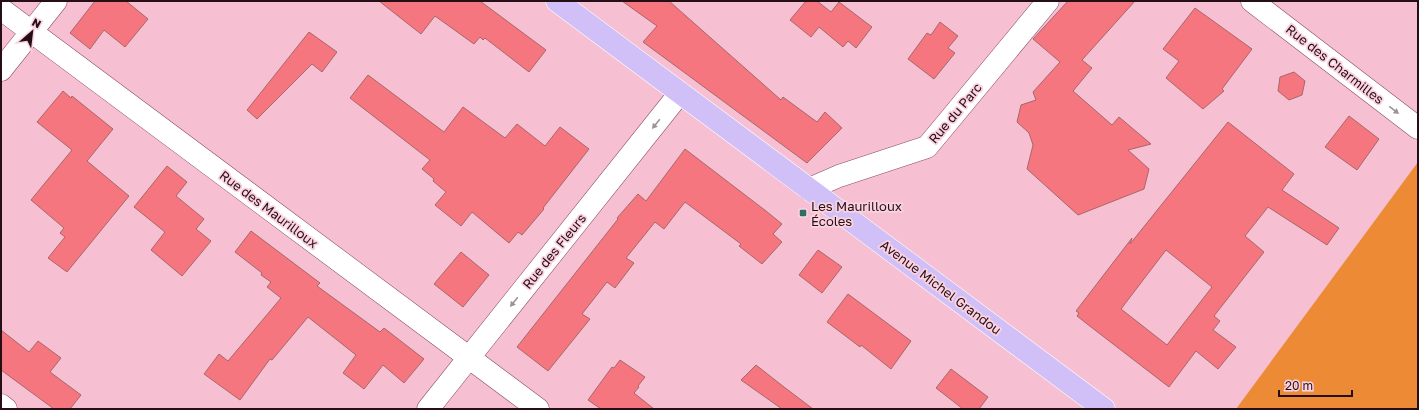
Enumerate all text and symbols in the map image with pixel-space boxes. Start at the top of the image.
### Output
north arrow [12,12,52,52]
text: N [30,15,44,30]
street label: Rue des Charmilles [1283,21,1387,107]
street label: Rue du Parc [925,79,985,147]
one-way arrow [1389,105,1400,114]
one-way arrow [652,118,660,129]
street label: Rue des Maurilloux [217,167,321,251]
place label: Les Maurilloux Écoles [811,198,902,229]
marker: Les Maurilloux Écoles [798,208,808,218]
street label: Rue des Fleurs [519,210,589,292]
street label: Avenue Michel Grandou [878,236,1004,338]
one-way arrow [509,296,518,307]
scale bar [1279,372,1352,398]
text: 20 m [1285,378,1313,393]

